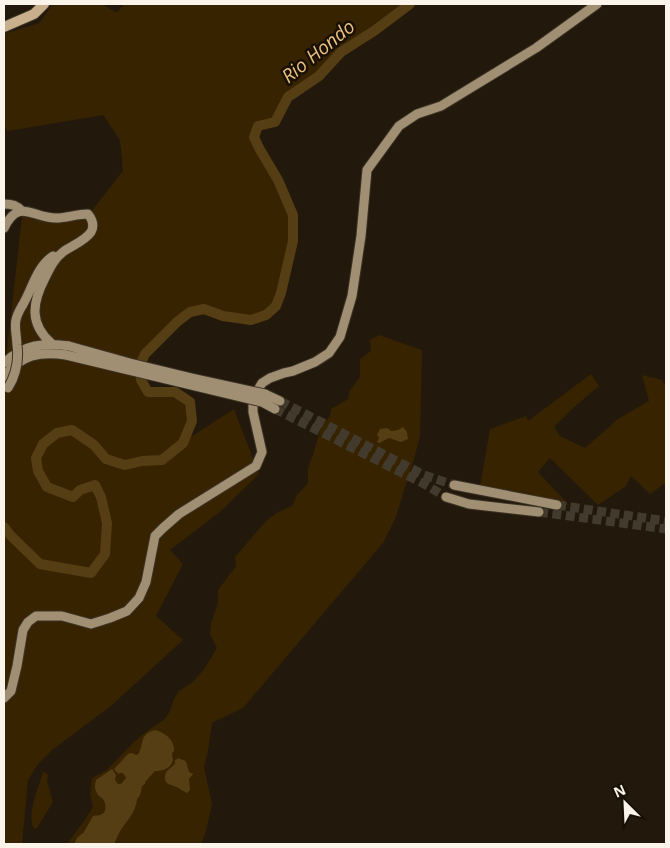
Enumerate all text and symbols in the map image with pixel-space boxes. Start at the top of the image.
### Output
water label: Rio Hondo [276,13,360,89]
north arrow [600,778,650,828]
text: N [610,780,629,802]

